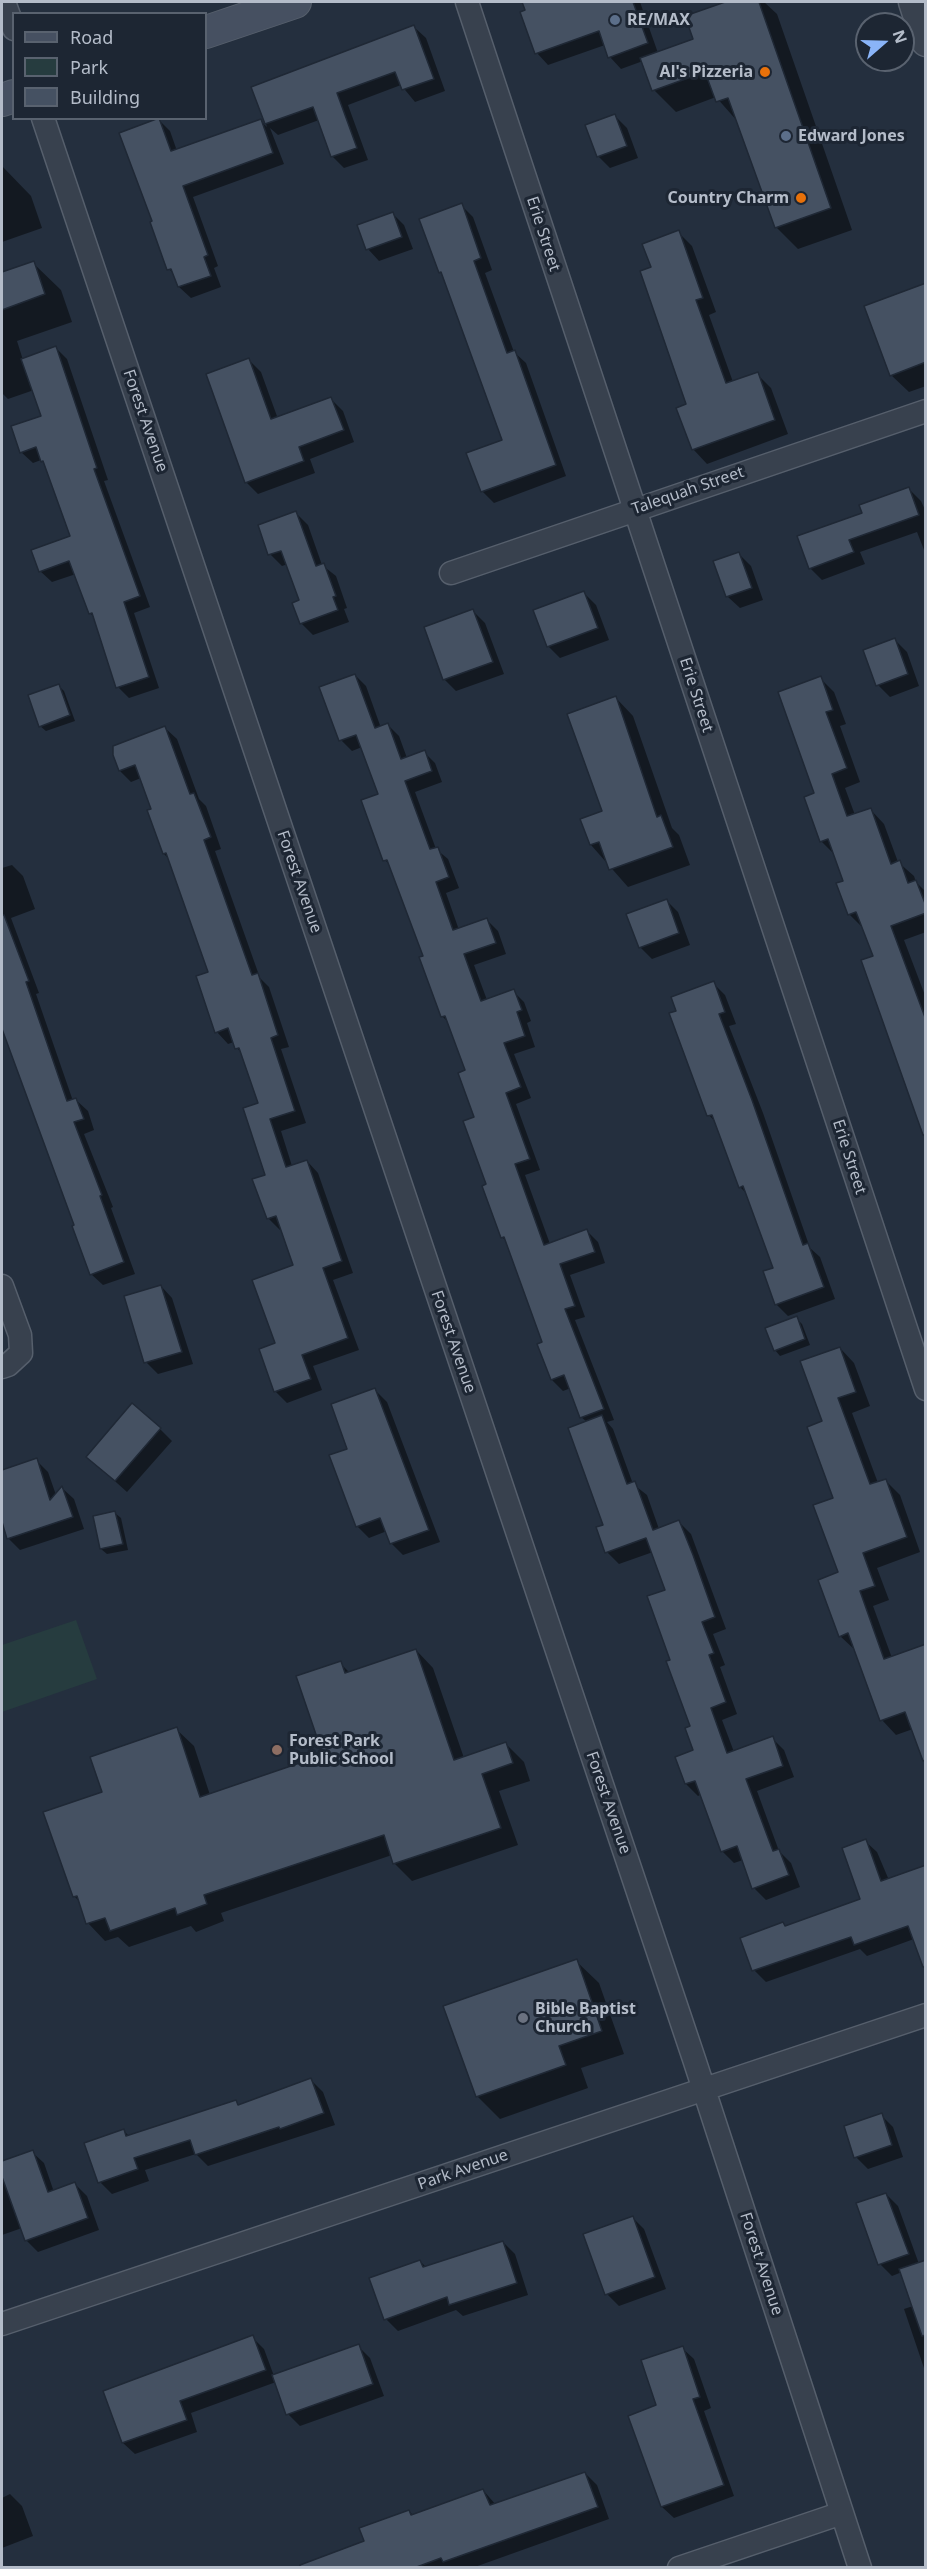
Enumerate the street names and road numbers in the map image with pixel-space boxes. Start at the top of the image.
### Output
street label: Erie Street [522,194,564,274]
street label: Forest Avenue [118,367,172,475]
street label: Talequah Street [629,463,747,519]
street label: Erie Street [675,655,717,735]
street label: Forest Avenue [272,828,326,936]
street label: Erie Street [828,1117,870,1197]
street label: Forest Avenue [426,1288,480,1396]
street label: Forest Avenue [581,1749,635,1857]
street label: Park Avenue [415,2146,511,2194]
street label: Forest Avenue [735,2210,787,2318]

